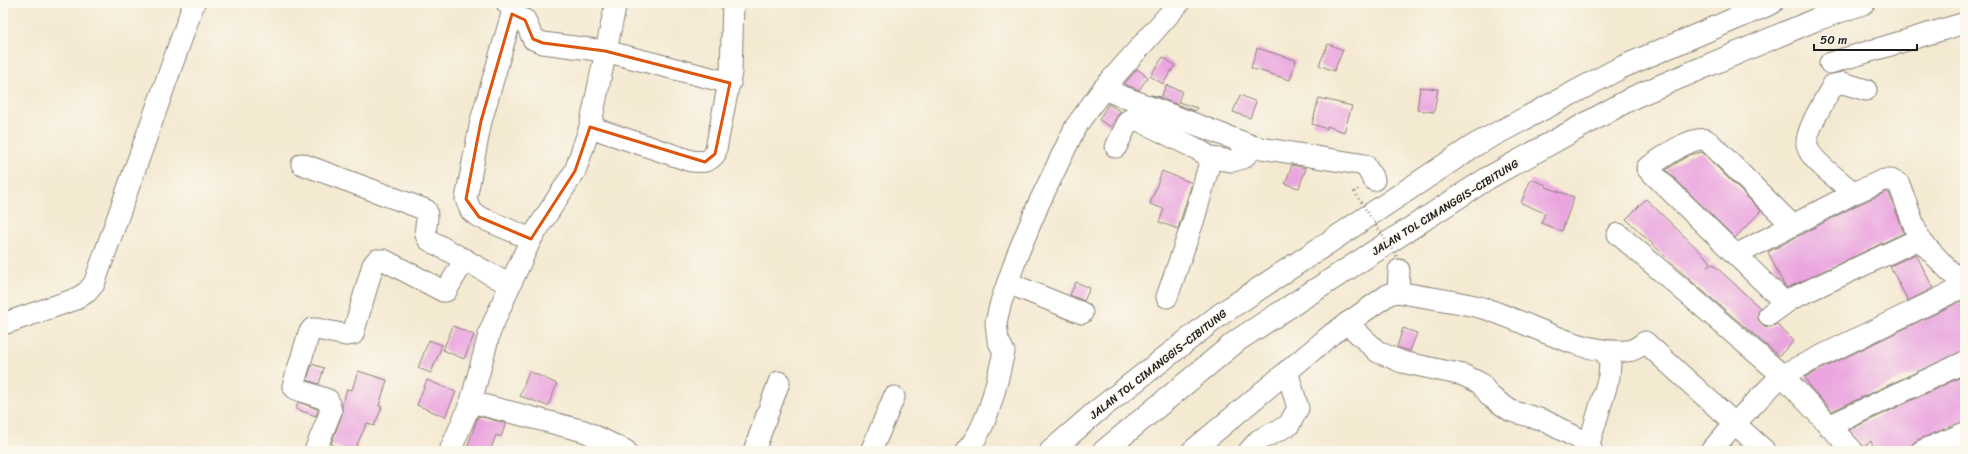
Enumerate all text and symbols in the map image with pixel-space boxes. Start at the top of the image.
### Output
scale bar [1814,26,1917,52]
text: 50 m [1820,29,1847,51]
street label: JALAN TOL CIMANGGIS–CIBITUNG [1367,154,1523,261]
street label: JALAN TOL CIMANGGIS–CIBITUNG [1085,304,1231,425]

